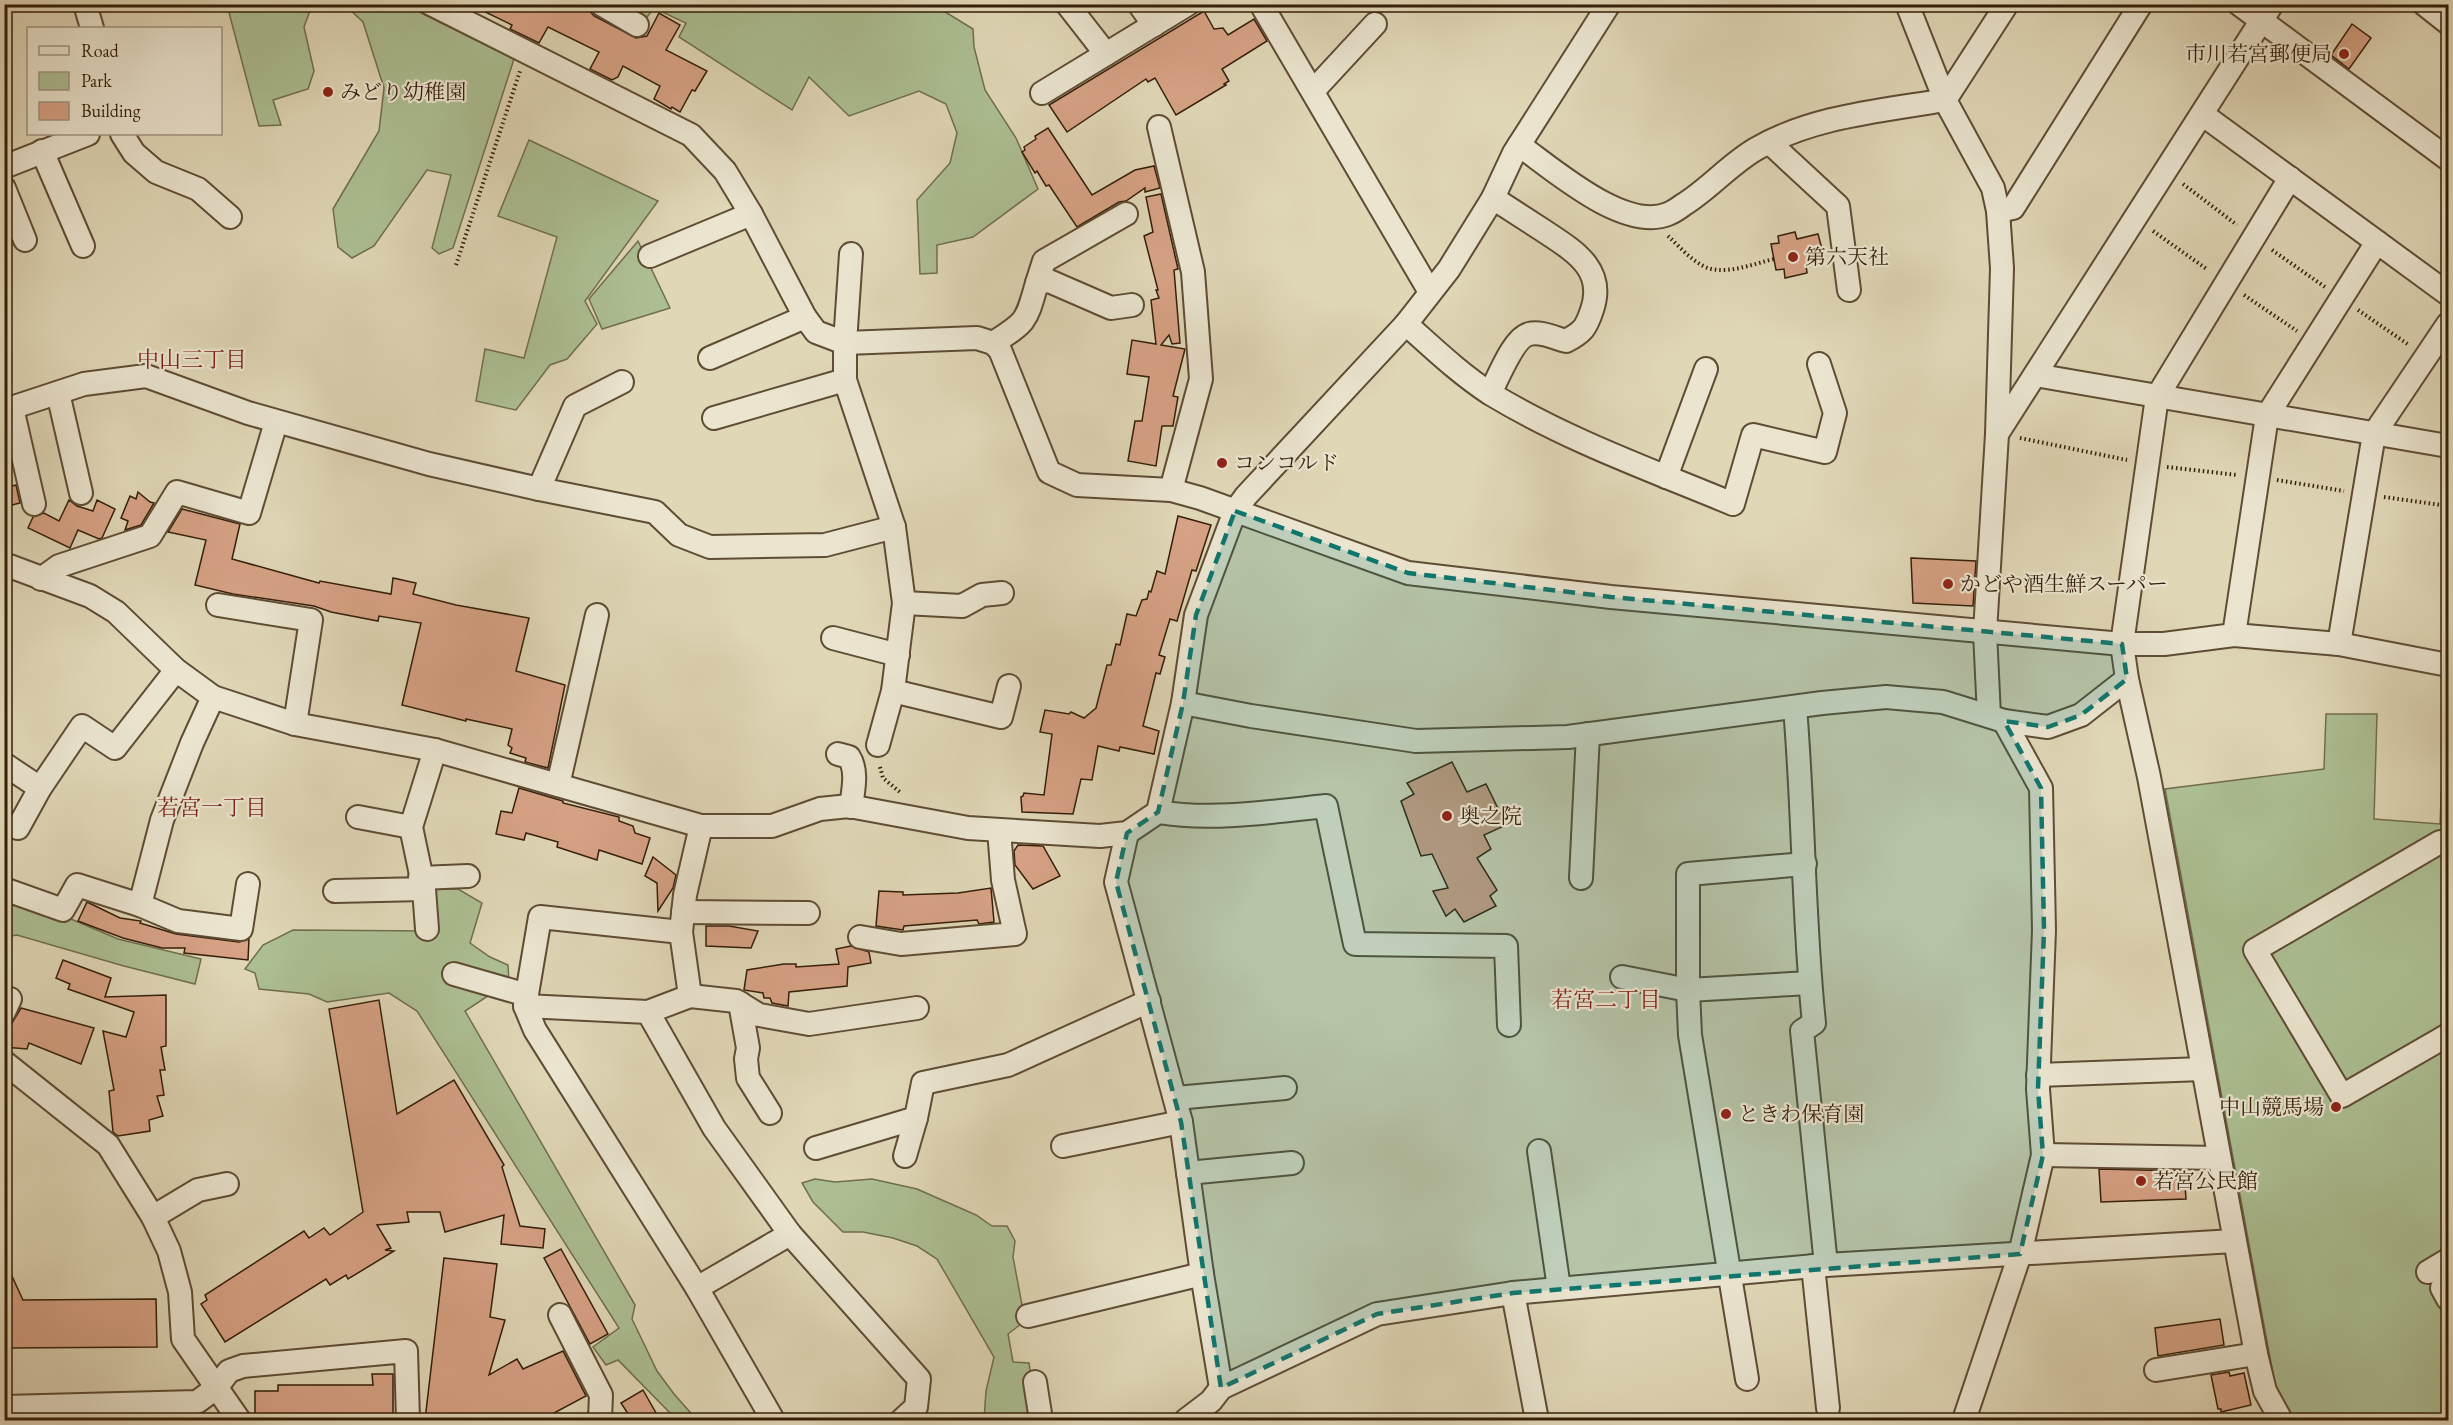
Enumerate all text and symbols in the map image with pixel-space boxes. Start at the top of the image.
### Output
legend [27,27,222,135]
text: Road [81,39,120,62]
place label: 市川若宮郵便局 [2185,40,2332,67]
marker: 市川若宮郵便局 [2337,47,2351,61]
text: Park [81,69,112,92]
place label: みどり幼稚園 [340,78,466,105]
marker: みどり幼稚園 [321,85,335,99]
text: Building [81,99,141,122]
place label: 第六天社 [1805,243,1889,270]
marker: 第六天社 [1786,250,1800,264]
district label: 中山三丁目 [137,345,247,374]
place label: コンコルド [1234,449,1339,476]
marker: コンコルド [1215,456,1229,470]
place label: かどや酒生鮮スーパー [1960,570,2168,597]
marker: かどや酒生鮮スーパー [1941,577,1955,591]
district label: 若宮一丁目 [157,793,267,822]
place label: 奥之院 [1459,802,1522,829]
marker: 奥之院 [1440,809,1454,823]
district label: 若宮二丁目 [1551,985,1661,1014]
place label: 中山競馬場 [2219,1093,2324,1120]
place label: ときわ保育園 [1738,1100,1864,1127]
marker: 中山競馬場 [2329,1100,2343,1114]
marker: ときわ保育園 [1719,1107,1733,1121]
place label: 若宮公民館 [2153,1167,2258,1194]
marker: 若宮公民館 [2134,1174,2148,1188]

